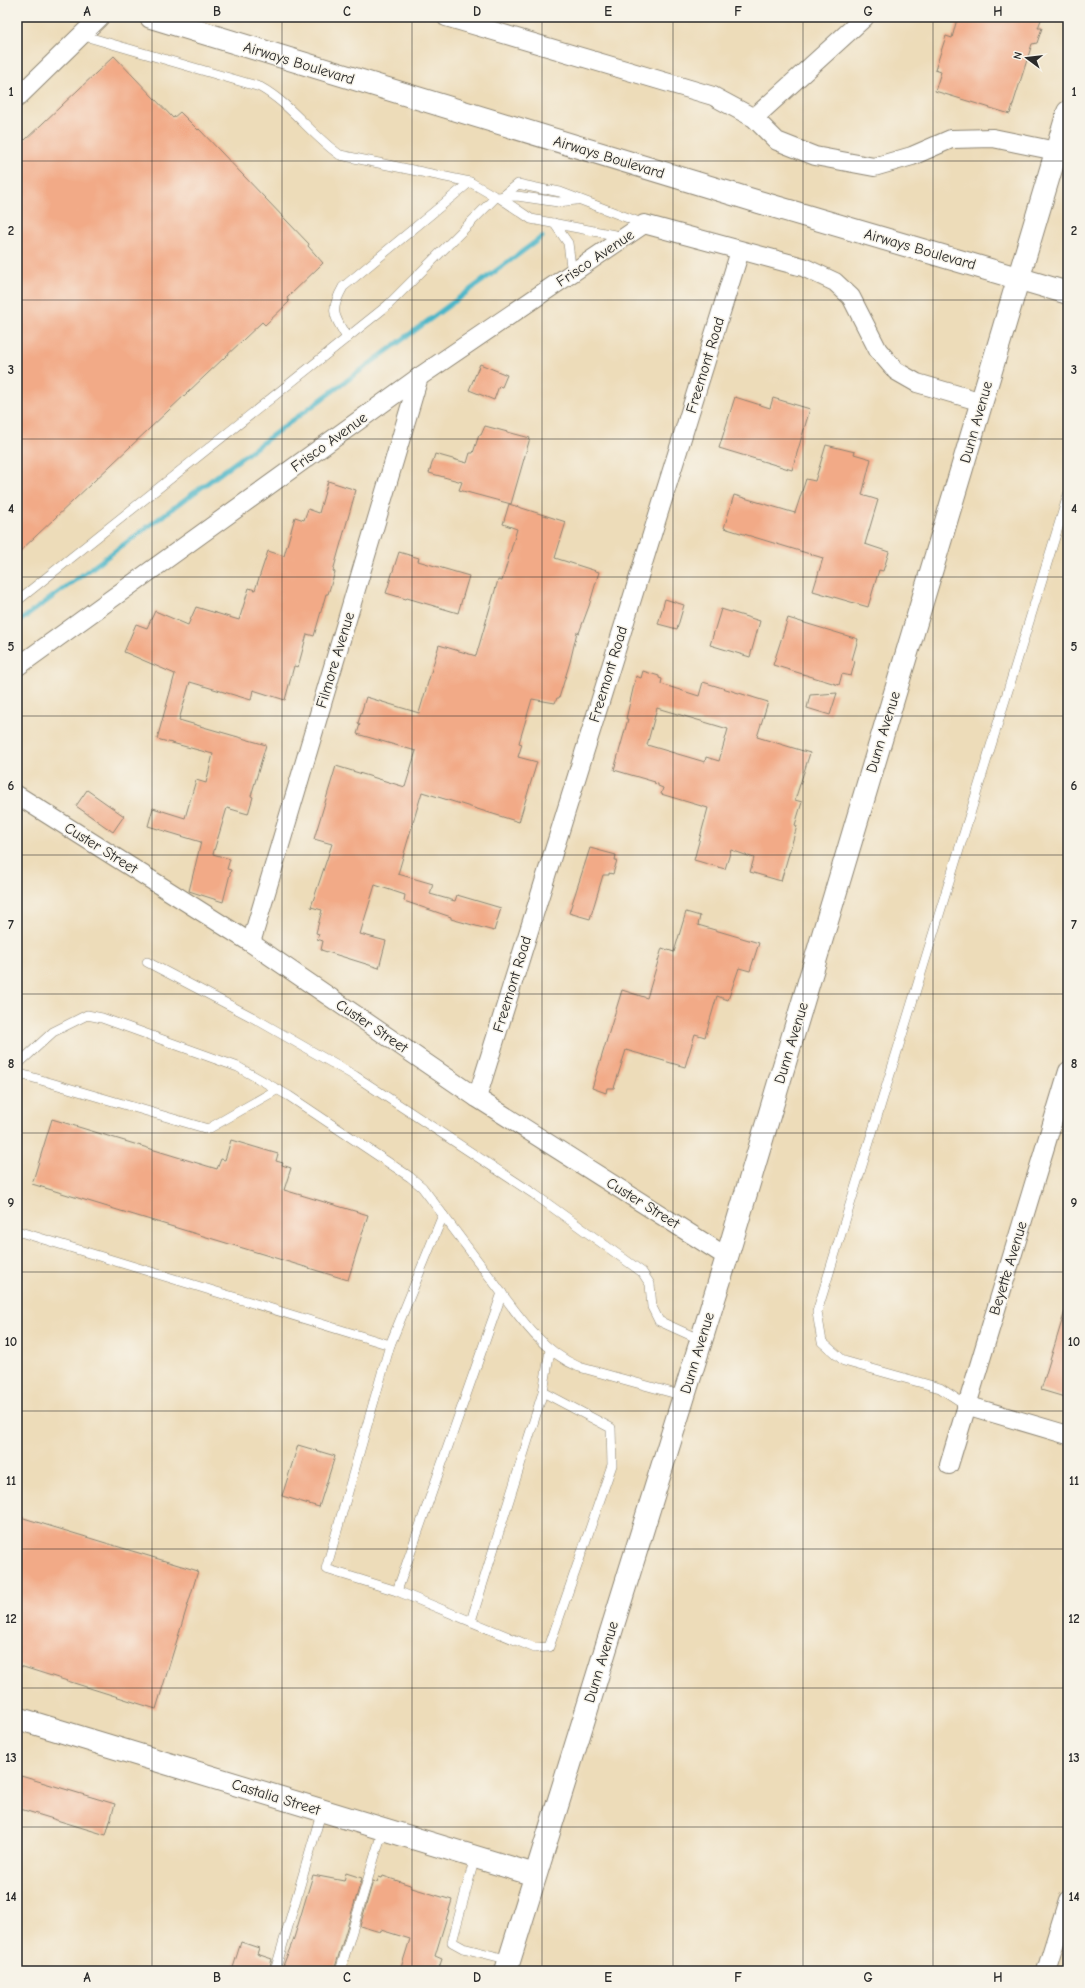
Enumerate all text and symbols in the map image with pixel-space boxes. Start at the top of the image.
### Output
text: A [83,4,91,19]
text: B [213,4,221,19]
text: C [343,4,351,19]
text: D [473,4,481,19]
text: E [604,4,612,19]
text: F [734,4,742,19]
text: G [863,4,873,19]
text: H [993,4,1003,19]
street label: Airways Boulevard [241,38,357,88]
north arrow [1007,38,1047,78]
text: N [1011,50,1025,61]
text: 1 [8,84,14,99]
text: 1 [1071,84,1077,99]
street label: Airways Boulevard [551,132,667,182]
text: 2 [8,223,14,238]
text: 2 [1071,223,1077,238]
street label: Airways Boulevard [862,224,978,274]
street label: Frisco Avenue [553,225,638,291]
street label: Freemont Road [682,315,728,415]
text: 3 [8,362,14,377]
text: 3 [1071,362,1077,377]
street label: Dunn Avenue [956,379,996,465]
street label: Frisco Avenue [287,408,371,476]
text: 4 [8,501,14,516]
text: 4 [1071,501,1077,516]
street label: Filmore Avenue [312,609,358,710]
street label: Freemont Road [585,624,631,724]
text: 5 [8,639,15,654]
text: 5 [1071,639,1078,654]
street label: Dunn Avenue [862,689,904,775]
text: 6 [8,778,15,793]
text: 6 [1071,778,1078,793]
street label: Custer Street [61,818,142,878]
text: 7 [8,917,14,932]
text: 7 [1071,917,1077,932]
street label: Freemont Road [489,934,535,1034]
street label: Custer Street [333,995,412,1057]
street label: Dunn Avenue [770,1000,812,1086]
text: 8 [8,1056,14,1071]
text: 8 [1071,1056,1077,1071]
street label: Custer Street [603,1173,684,1233]
text: 9 [8,1195,15,1210]
text: 9 [1071,1195,1078,1210]
street label: Beyette Avenue [985,1218,1031,1317]
street label: Dunn Avenue [676,1310,718,1396]
text: 10 [5,1334,17,1349]
text: 10 [1068,1334,1080,1349]
text: 11 [6,1473,16,1488]
text: 11 [1069,1473,1079,1488]
text: 12 [5,1611,17,1626]
text: 12 [1068,1611,1080,1626]
street label: Dunn Avenue [580,1619,622,1705]
text: 13 [5,1750,17,1765]
text: 13 [1068,1750,1080,1765]
street label: Castalia Street [229,1775,323,1819]
text: 14 [5,1889,17,1904]
text: 14 [1068,1889,1080,1904]
text: A [83,1970,91,1985]
text: B [213,1970,221,1985]
text: C [343,1970,351,1985]
text: D [473,1970,481,1985]
text: E [604,1970,612,1985]
text: F [734,1970,742,1985]
text: G [863,1970,873,1985]
text: H [993,1970,1003,1985]

